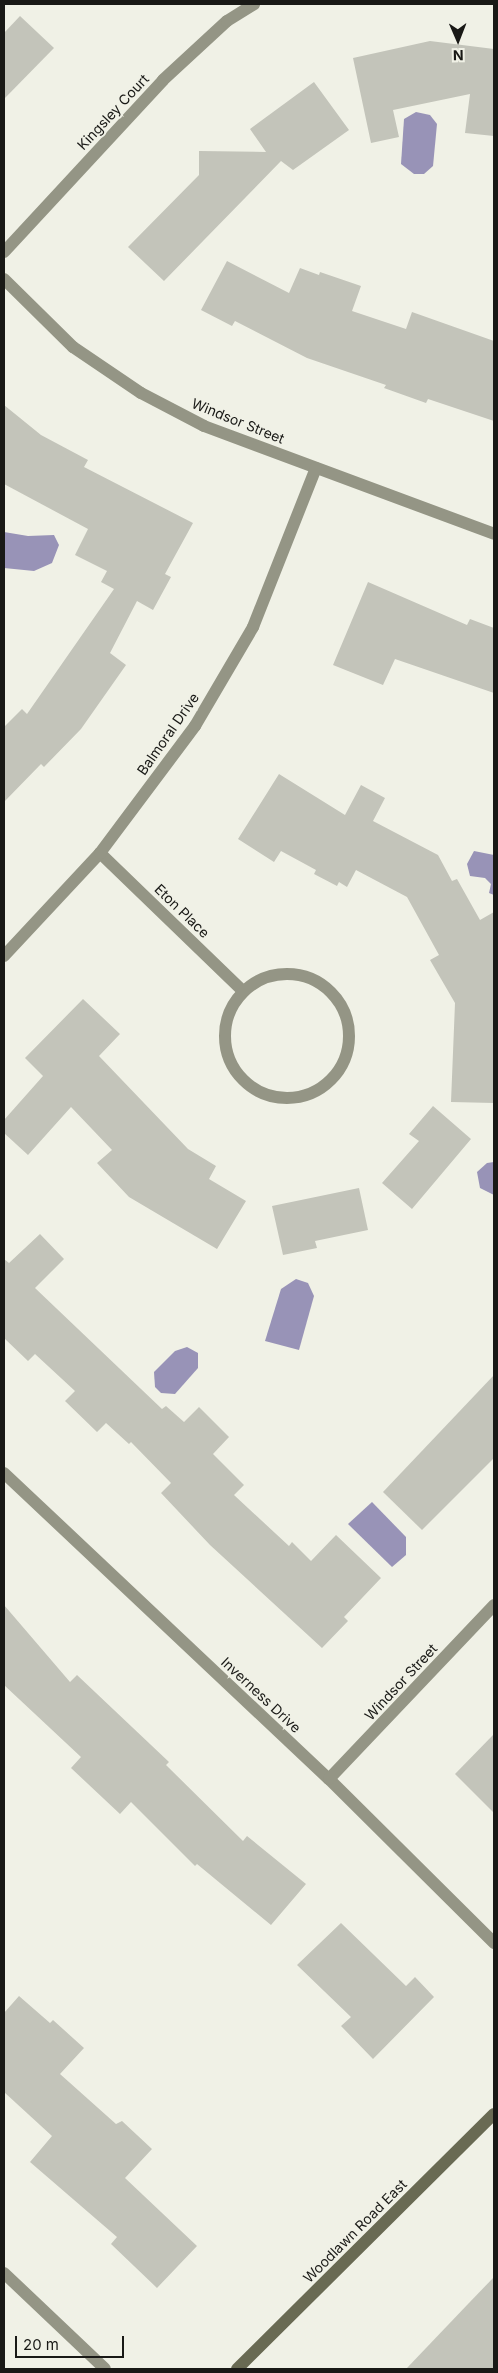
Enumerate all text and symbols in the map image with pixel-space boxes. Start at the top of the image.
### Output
north arrow [433,15,483,65]
text: N [453,47,464,64]
street label: Kingsley Court [74,71,152,153]
street label: Windsor Street [189,395,287,447]
street label: Balmoral Drive [134,690,202,778]
street label: Eton Place [151,881,213,941]
street label: Windsor Street [361,1640,441,1724]
street label: Inverness Drive [218,1654,304,1736]
street label: Woodlawn Road East [300,2176,410,2286]
scale bar [18,2326,126,2358]
text: 20 m [23,2335,59,2354]

